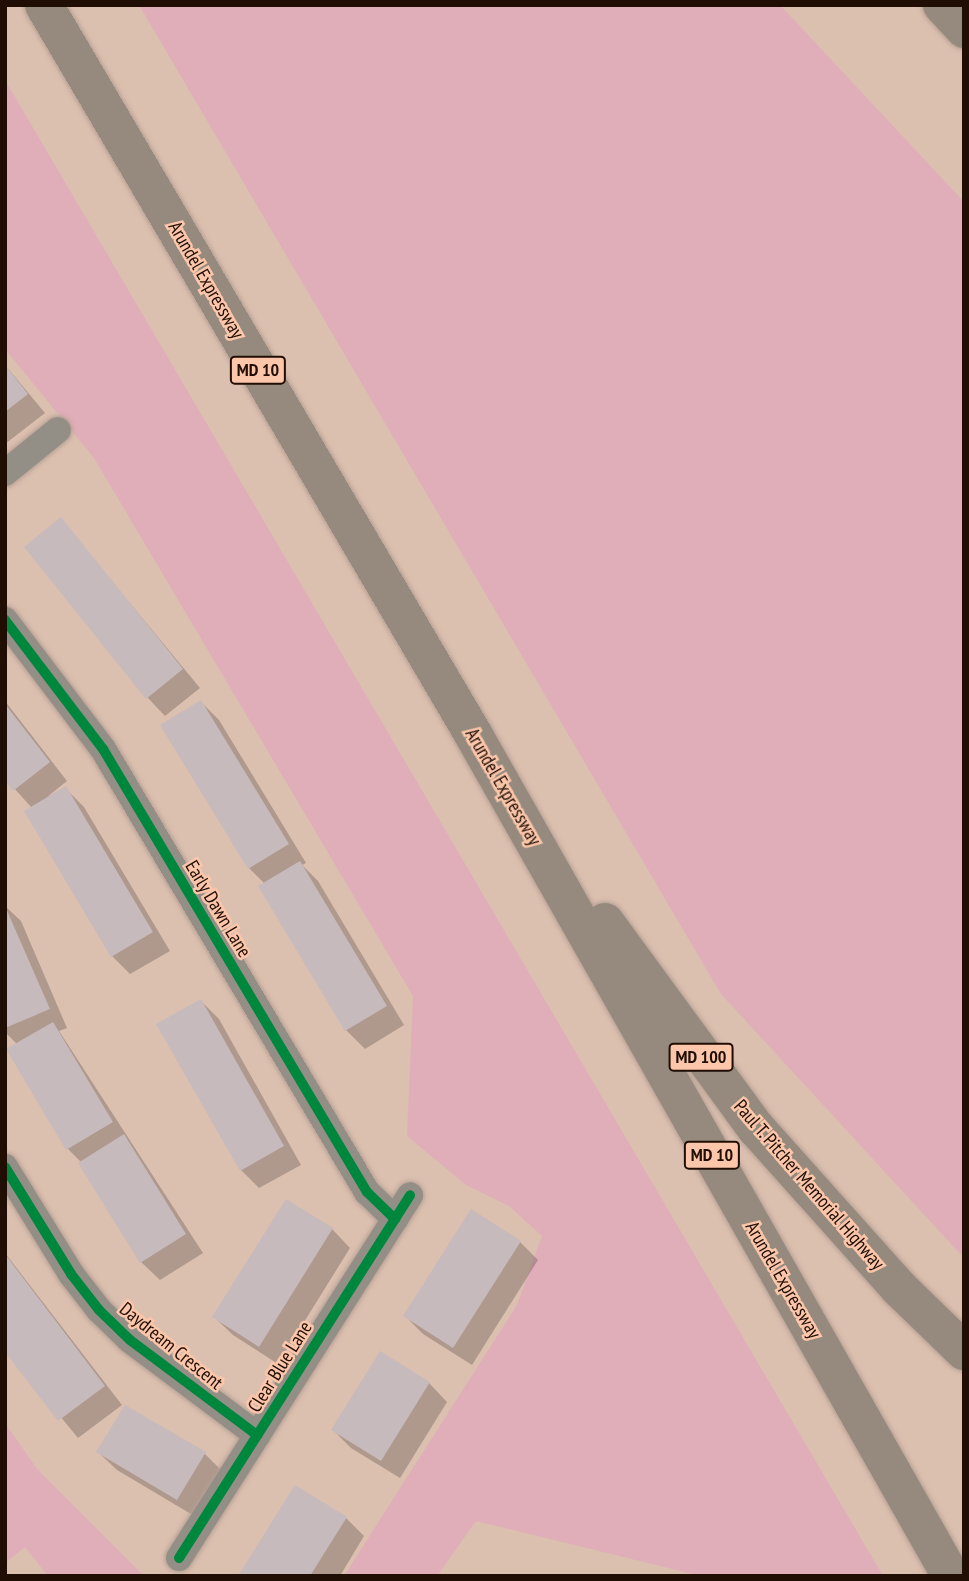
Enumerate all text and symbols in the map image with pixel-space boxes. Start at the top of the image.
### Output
street label: Arundel Expressway [163,217,249,343]
road number: MD 10 [228,356,288,384]
street label: Arundel Expressway [460,724,546,850]
street label: Early Dawn Lane [180,856,256,962]
road number: MD 100 [668,1042,734,1072]
street label: Paul T. Pitcher Memorial Highway [728,1095,890,1275]
road number: MD 10 [682,1140,742,1170]
street label: Arundel Expressway [740,1217,826,1343]
street label: Daydream Crescent [115,1298,227,1394]
street label: Clear Blue Lane [243,1317,317,1417]

